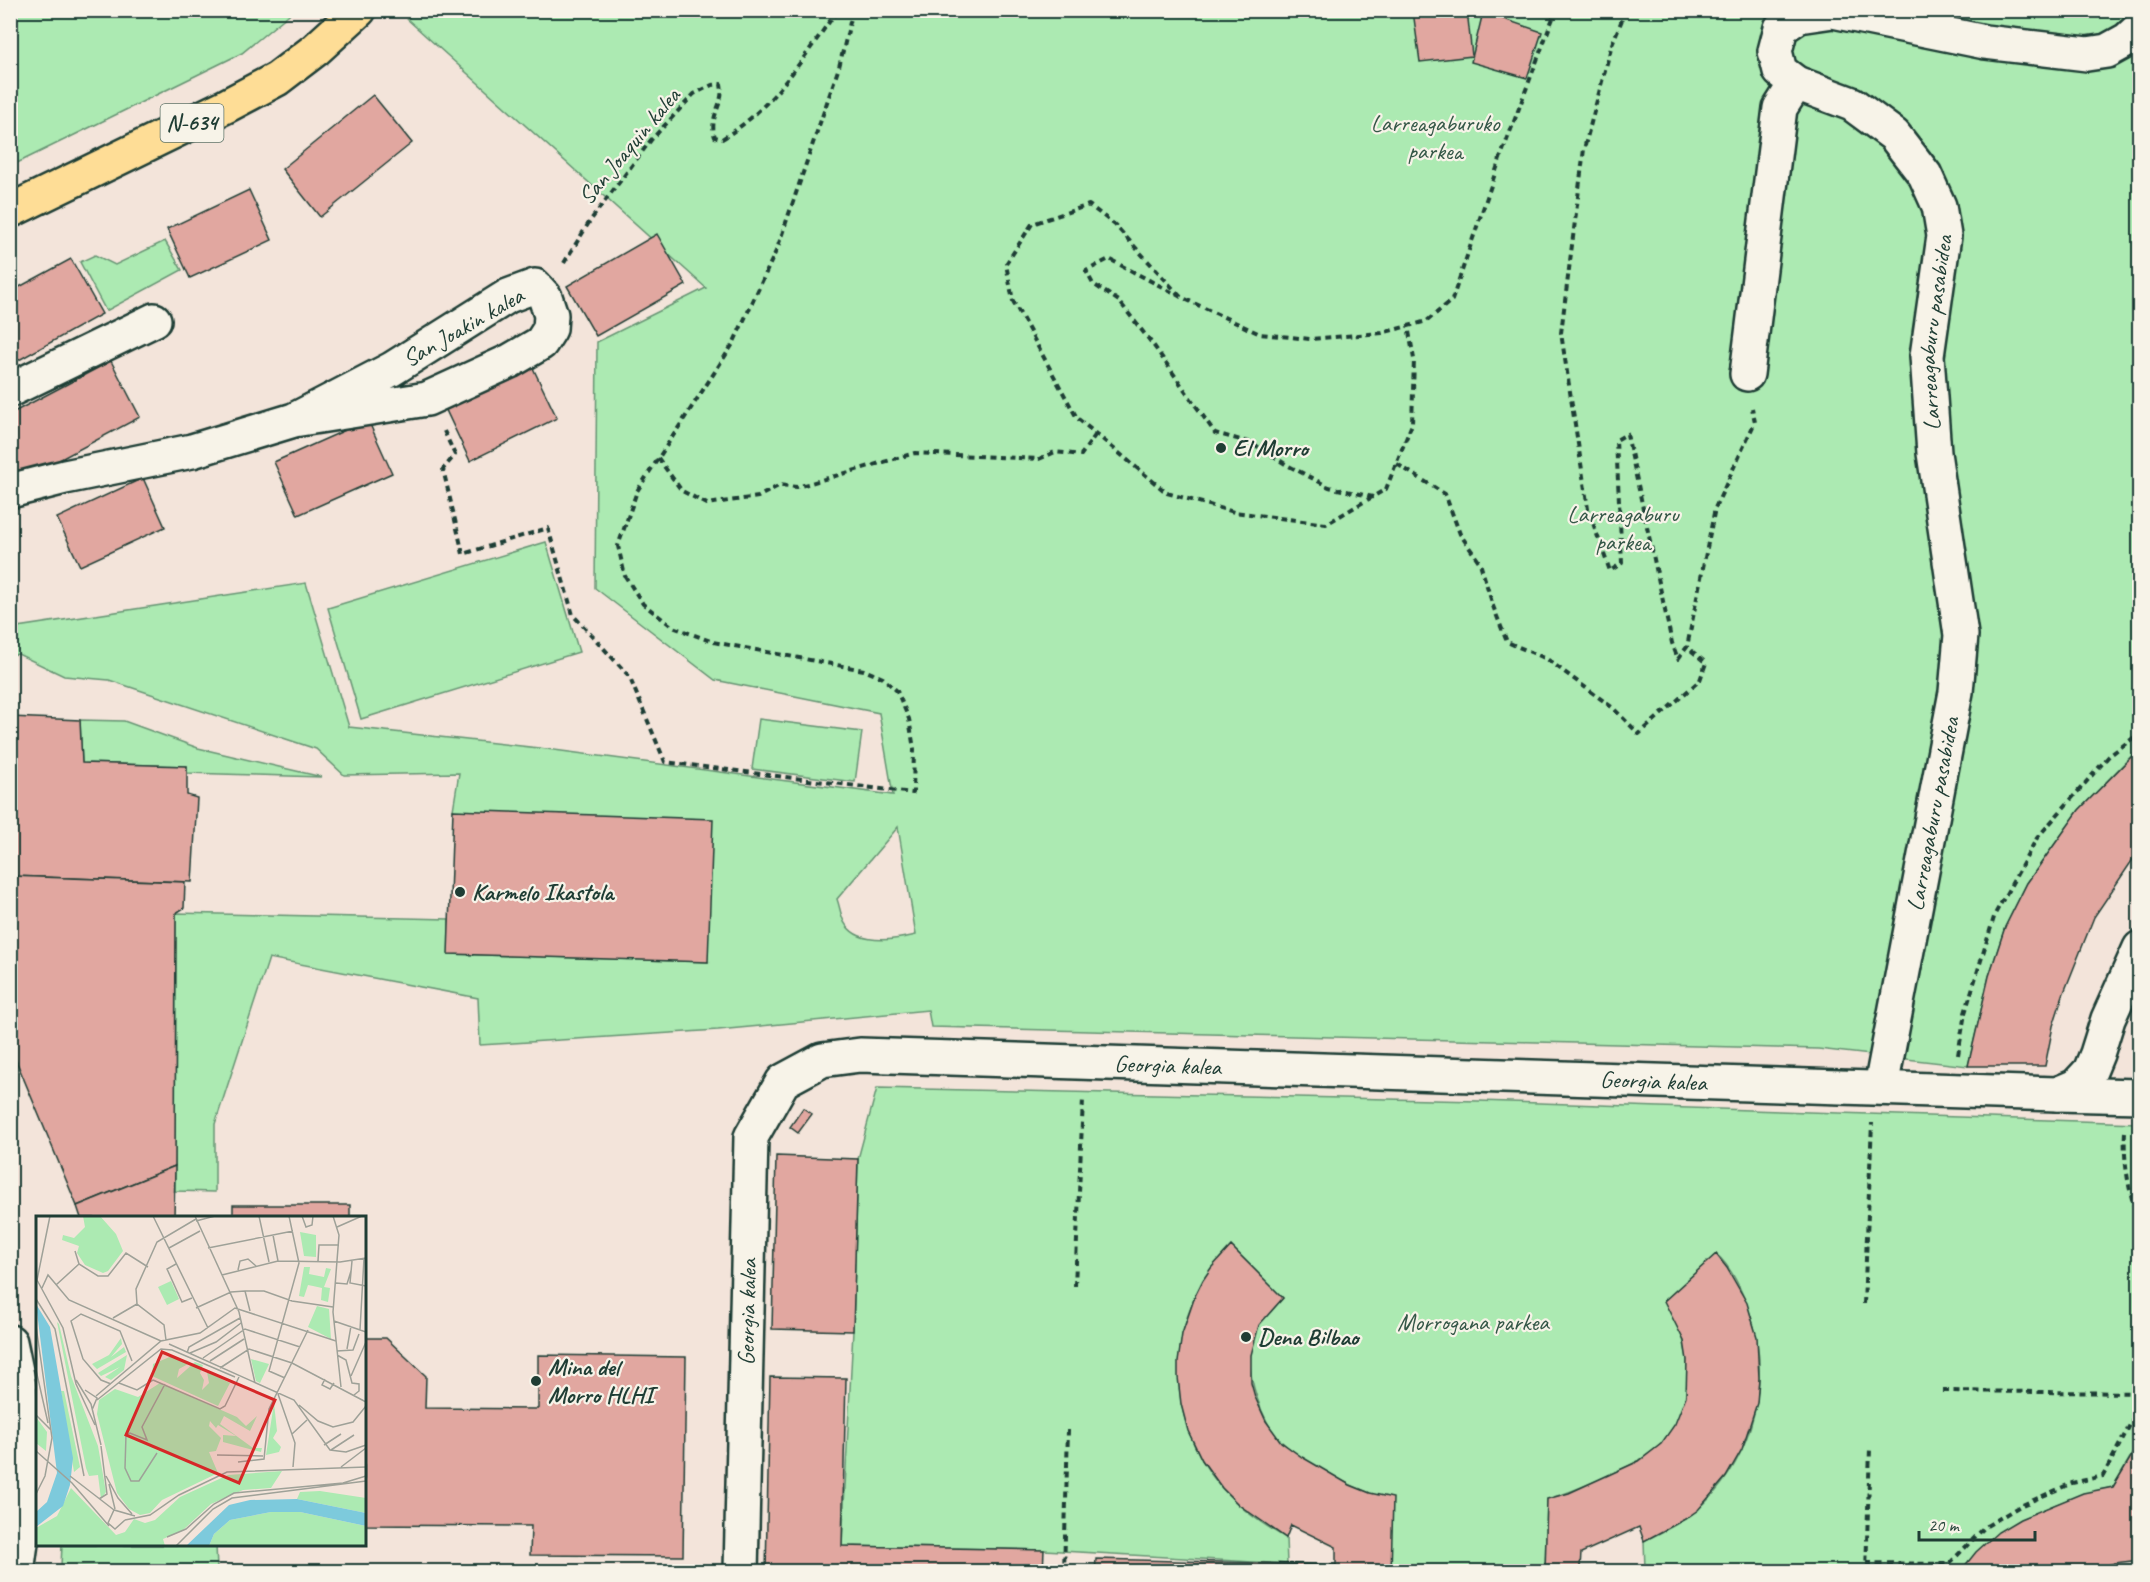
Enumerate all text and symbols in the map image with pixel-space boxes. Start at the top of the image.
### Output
street label: San Joaquin kalea [571,80,687,211]
road number: N-634 [160,104,224,142]
park label: Larreagaburuko parkea [1371,108,1501,166]
street label: Larreagaburu pasabidea [1912,232,1959,432]
street label: San Joakin kalea [397,280,530,374]
place label: El Morro [1233,433,1310,463]
marker: El Morro [1214,441,1228,455]
park label: Larreagaburu parkea [1567,499,1681,557]
street label: Larreagaburu pasabidea [1900,713,1966,913]
place label: Karmelo Ikastola [472,877,615,907]
marker: Karmelo Ikastola [453,885,467,899]
street label: Georgia kalea [1114,1048,1223,1082]
street label: Georgia kalea [1600,1064,1709,1098]
inset map [36,1216,366,1546]
street label: Georgia kalea [731,1257,763,1366]
park label: Morrogana parkea [1397,1307,1550,1337]
place label: Dena Bilbao [1258,1322,1361,1352]
marker: Dena Bilbao [1239,1330,1253,1344]
place label: Mina del Morro HLHI [548,1352,658,1410]
marker: Mina del Morro HLHI [529,1374,543,1388]
scale bar [1919,1504,2034,1542]
text: 20 m [1928,1514,1961,1536]

